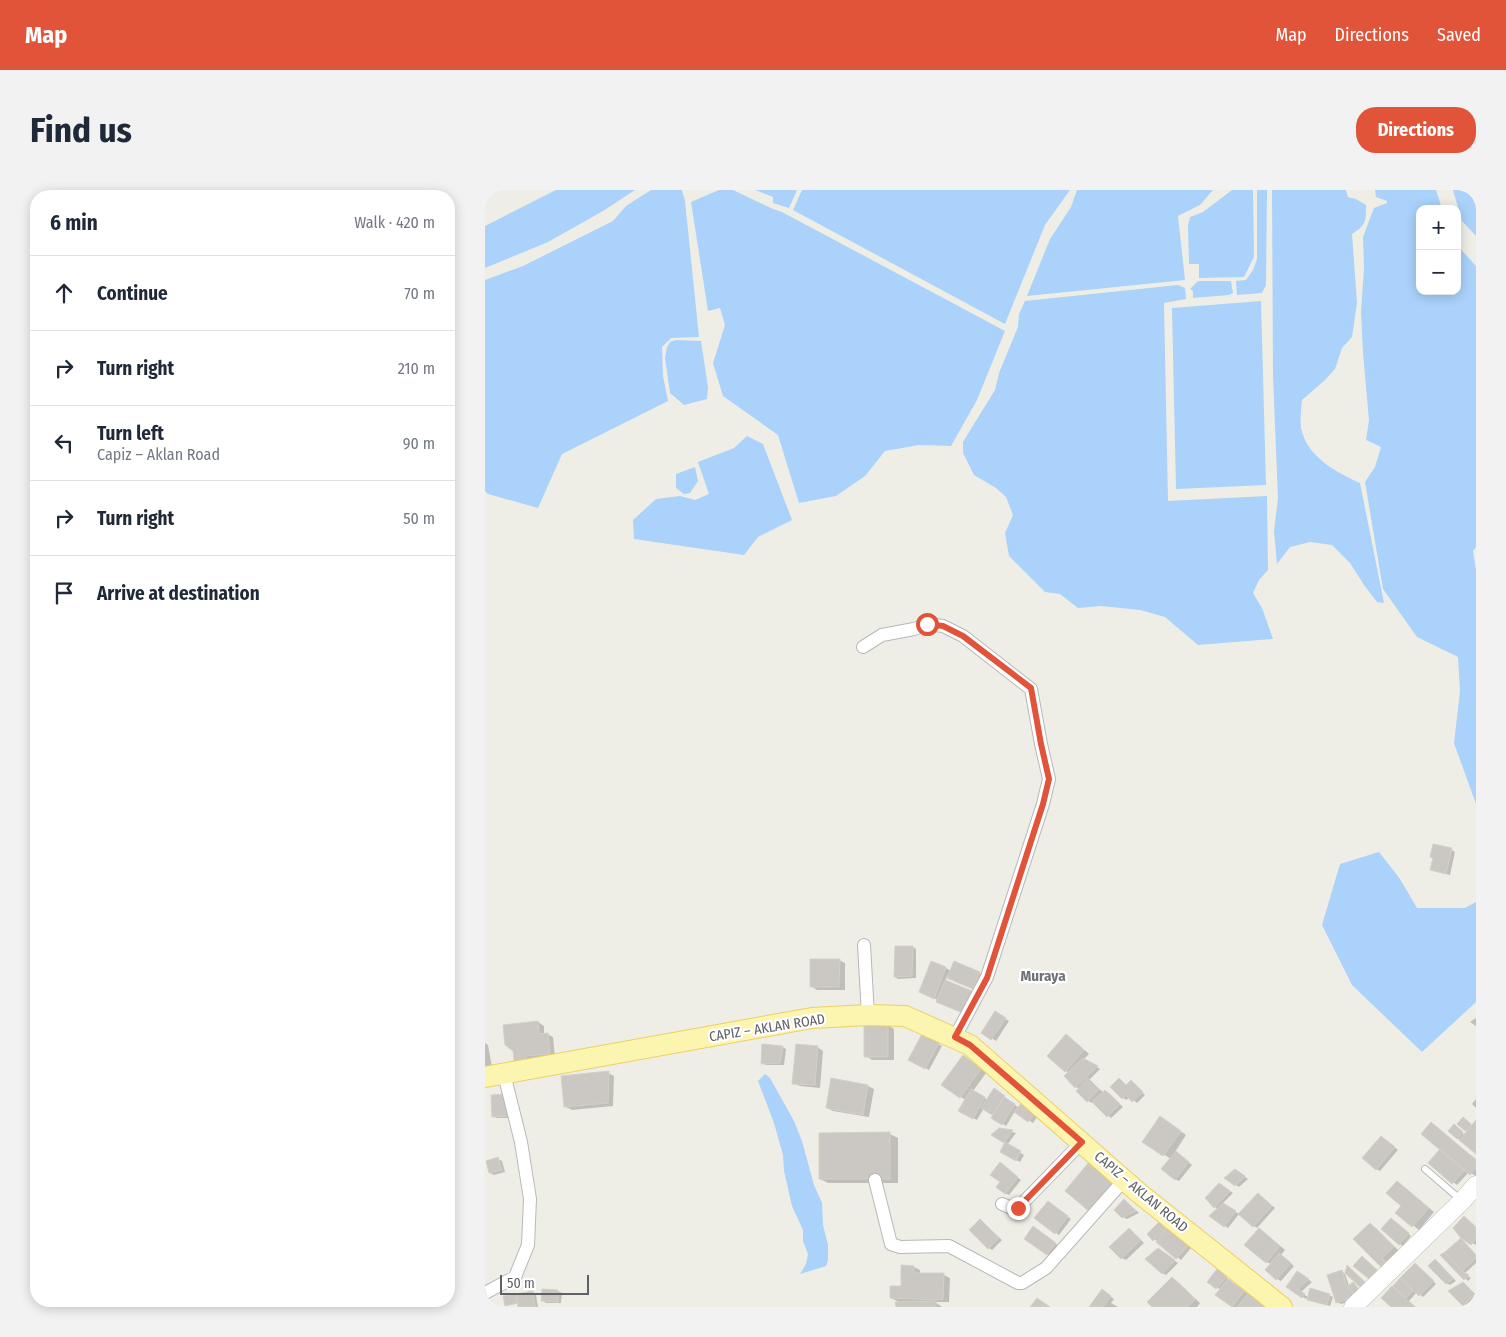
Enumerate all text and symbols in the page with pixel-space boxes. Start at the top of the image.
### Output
text: Map [25,21,67,49]
text: Map [1275,24,1307,46]
text: Directions [1335,24,1409,46]
text: Saved [1437,24,1481,46]
button: Directions [1356,107,1476,153]
text: Find us [30,109,132,151]
map controls [1416,205,1461,295]
button: + [1416,205,1461,250]
text: 6 min [50,210,98,236]
text: Walk · 420 m [354,213,435,232]
button: − [1416,250,1461,295]
icon: ahead [50,279,78,307]
text: Continue [97,282,168,305]
text: 70 m [404,284,435,303]
icon: right [50,354,78,382]
text: Turn right [97,357,174,380]
text: 210 m [398,359,435,378]
text: Turn left [97,422,164,445]
icon: left [50,429,78,457]
text: 90 m [403,434,435,453]
text: Capiz – Aklan Road [97,445,220,464]
icon: right [50,504,78,532]
text: Turn right [97,507,174,530]
text: 50 m [403,509,435,528]
icon: arrive [50,579,78,607]
text: Arrive at destination [97,582,260,605]
route start [916,613,939,636]
district label: Muraya [1020,967,1066,985]
street label: CAPIZ – AKLAN ROAD [708,1010,826,1046]
street label: CAPIZ – AKLAN ROAD [1091,1148,1191,1236]
route end [1007,1197,1030,1220]
scale bar [500,1272,589,1295]
text: 50 m [507,1275,535,1292]

